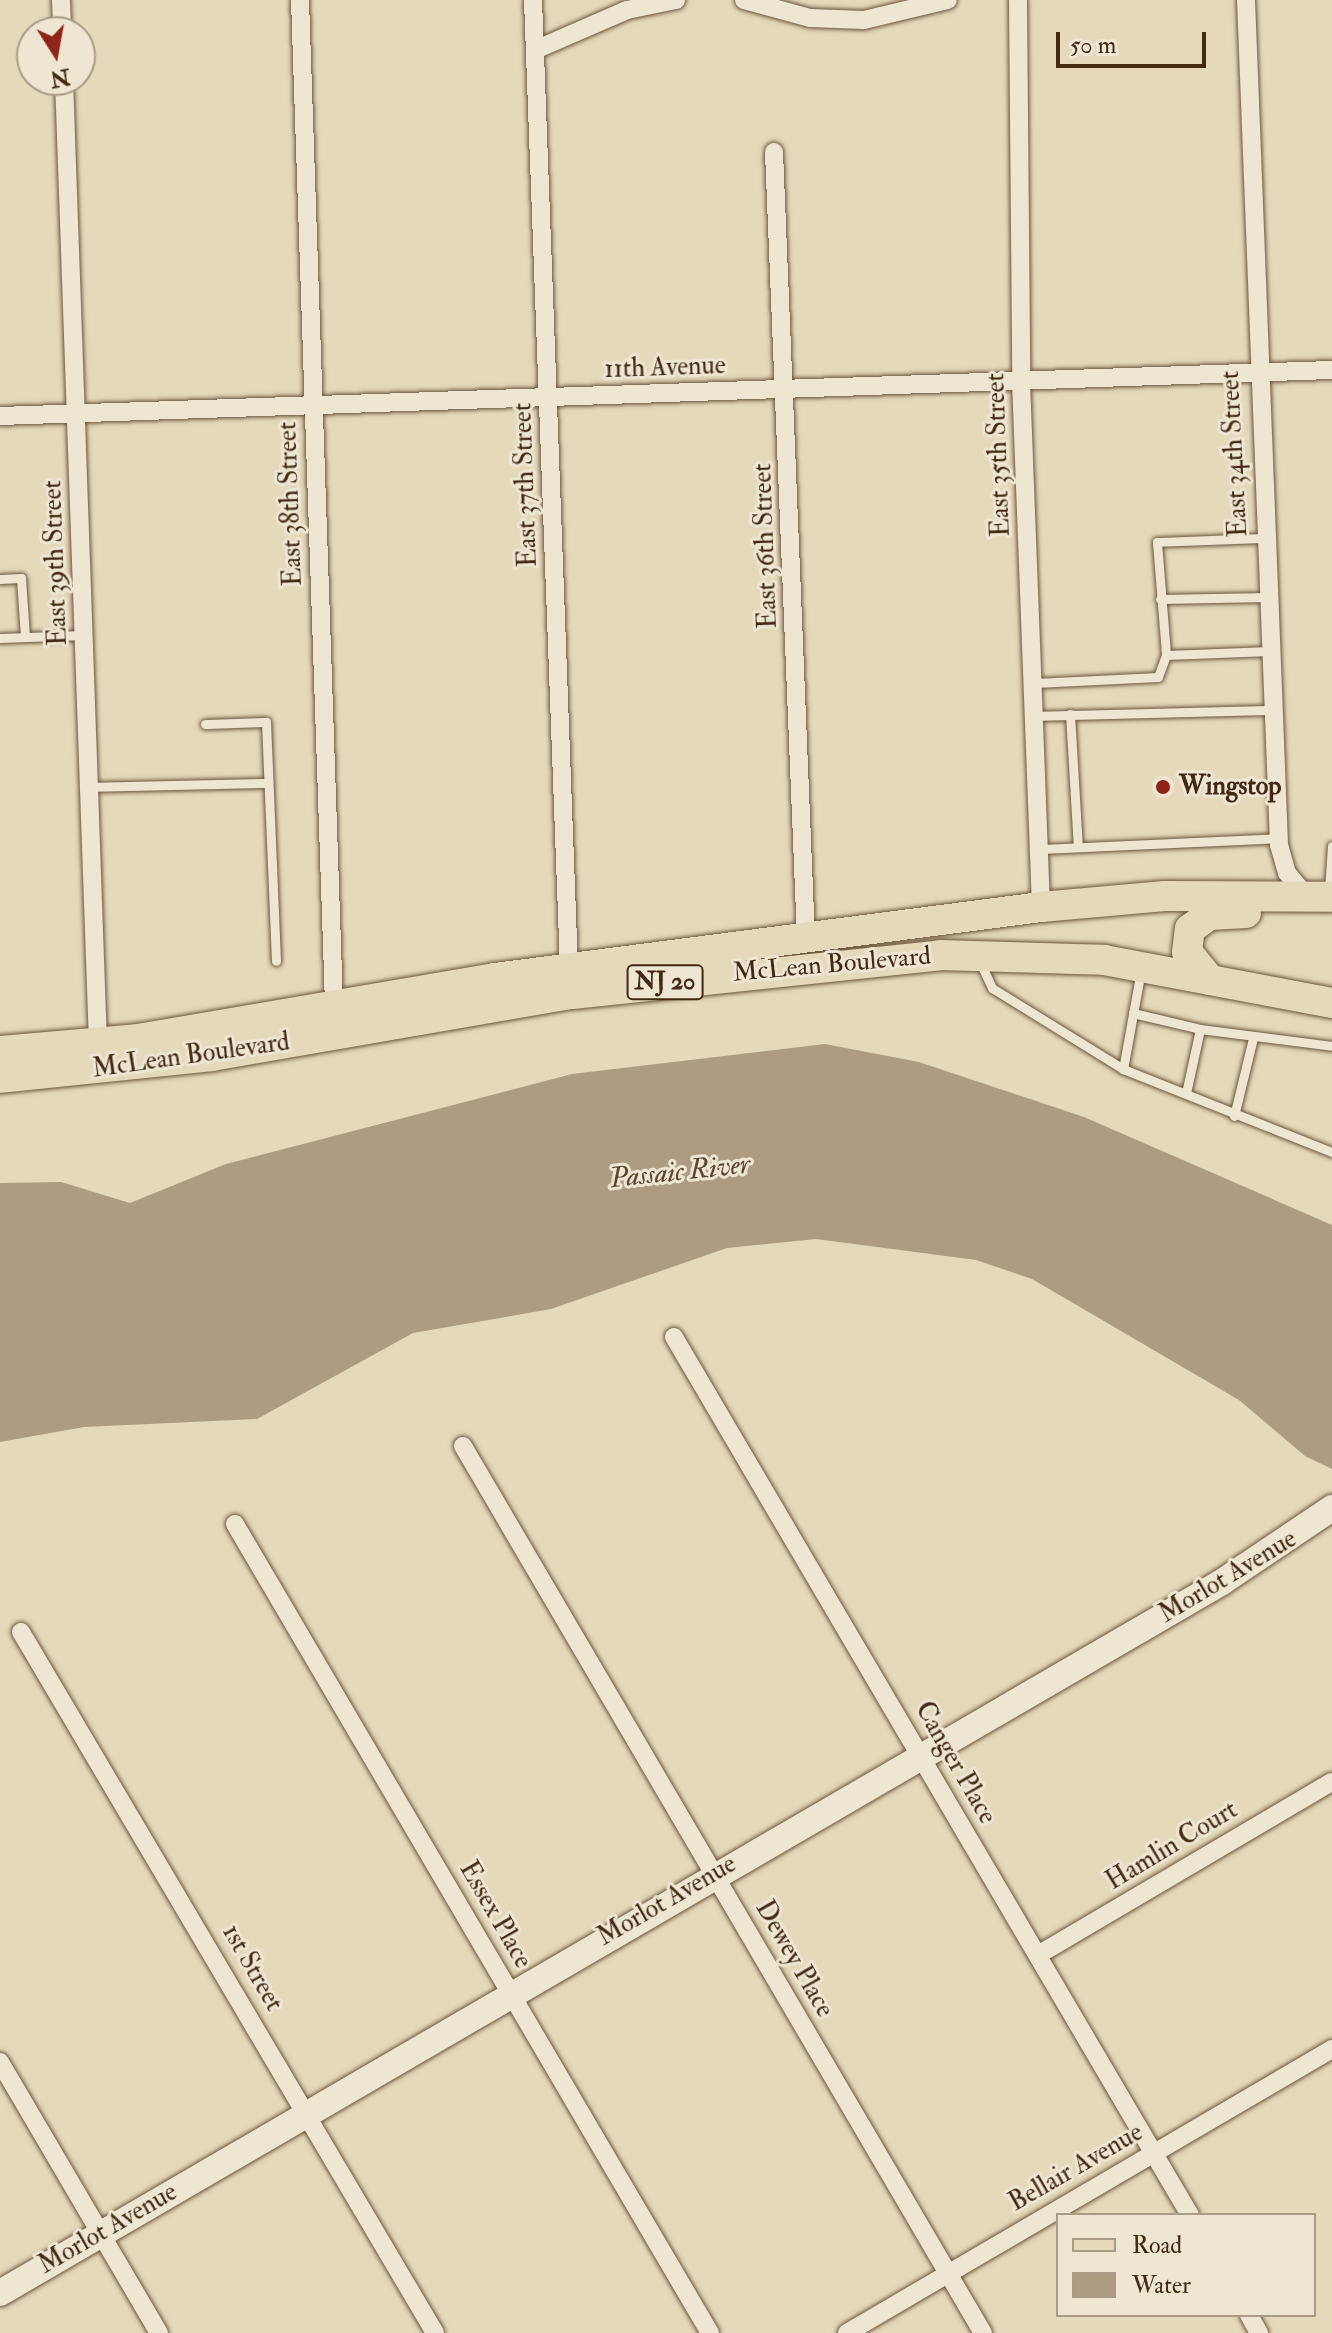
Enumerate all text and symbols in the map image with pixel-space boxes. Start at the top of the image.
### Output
north arrow [16,16,96,96]
scale bar [1060,16,1210,66]
text: 50 m [1070,30,1116,61]
text: N [48,62,73,93]
street label: 11th Avenue [604,350,726,386]
street label: East 34th Street [1215,370,1255,538]
street label: East 35th Street [981,373,1017,537]
street label: East 37th Street [508,402,544,568]
street label: East 38th Street [273,421,309,587]
street label: East 36th Street [748,463,784,629]
street label: East 39th Street [38,480,74,646]
place label: Wingstop [1179,771,1281,803]
marker: Wingstop [1154,778,1172,796]
street label: McLean Boulevard [732,941,932,989]
road number: NJ 20 [625,962,705,1002]
street label: McLean Boulevard [90,1027,292,1085]
water label: Passaic River [608,1148,752,1196]
street label: Morlot Avenue [1154,1524,1302,1630]
street label: Canger Place [908,1696,1002,1830]
street label: Hamlin Court [1101,1795,1243,1897]
street label: Morlot Avenue [592,1849,742,1953]
street label: Essex Place [452,1856,538,1974]
street label: Dewey Place [748,1895,840,2023]
street label: 1st Street [215,1919,289,2017]
street label: Bellair Avenue [1004,2117,1148,2219]
street label: Morlot Avenue [33,2177,183,2281]
legend [1056,2213,1316,2317]
text: Road [1132,2230,1182,2261]
text: Water [1132,2270,1191,2301]

